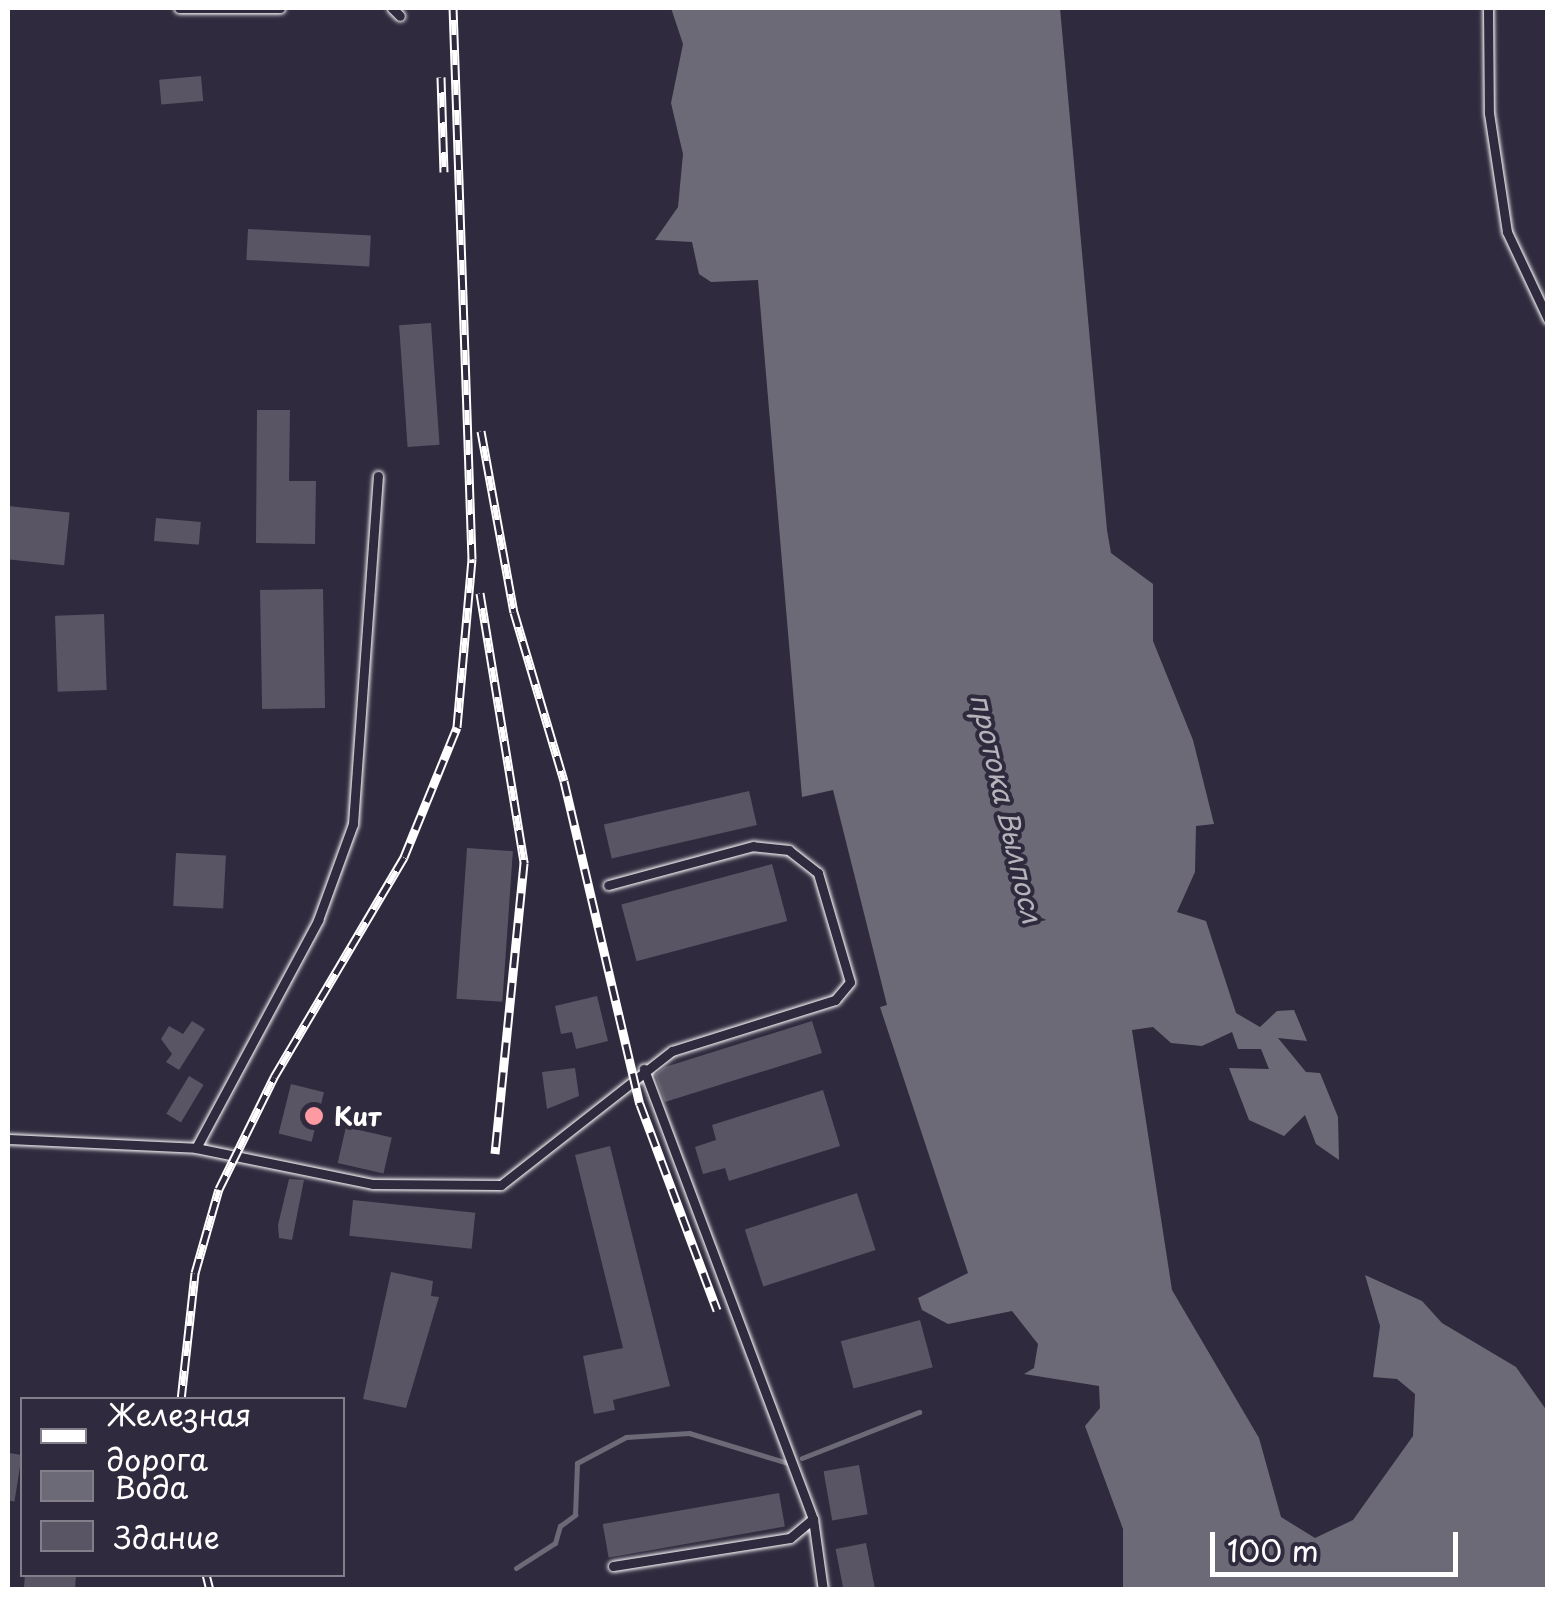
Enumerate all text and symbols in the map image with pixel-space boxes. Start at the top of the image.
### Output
water label: протока Вылпосл [964,689,1050,927]
place label: Кит [334,1101,381,1131]
marker: Кит [303,1105,325,1127]
text: Железная дорога [107,1391,252,1481]
legend [20,1397,345,1577]
text: Вода [114,1464,188,1509]
scale bar [1215,1512,1462,1574]
text: Здание [114,1514,220,1559]
text: 100 m [1227,1527,1319,1572]

